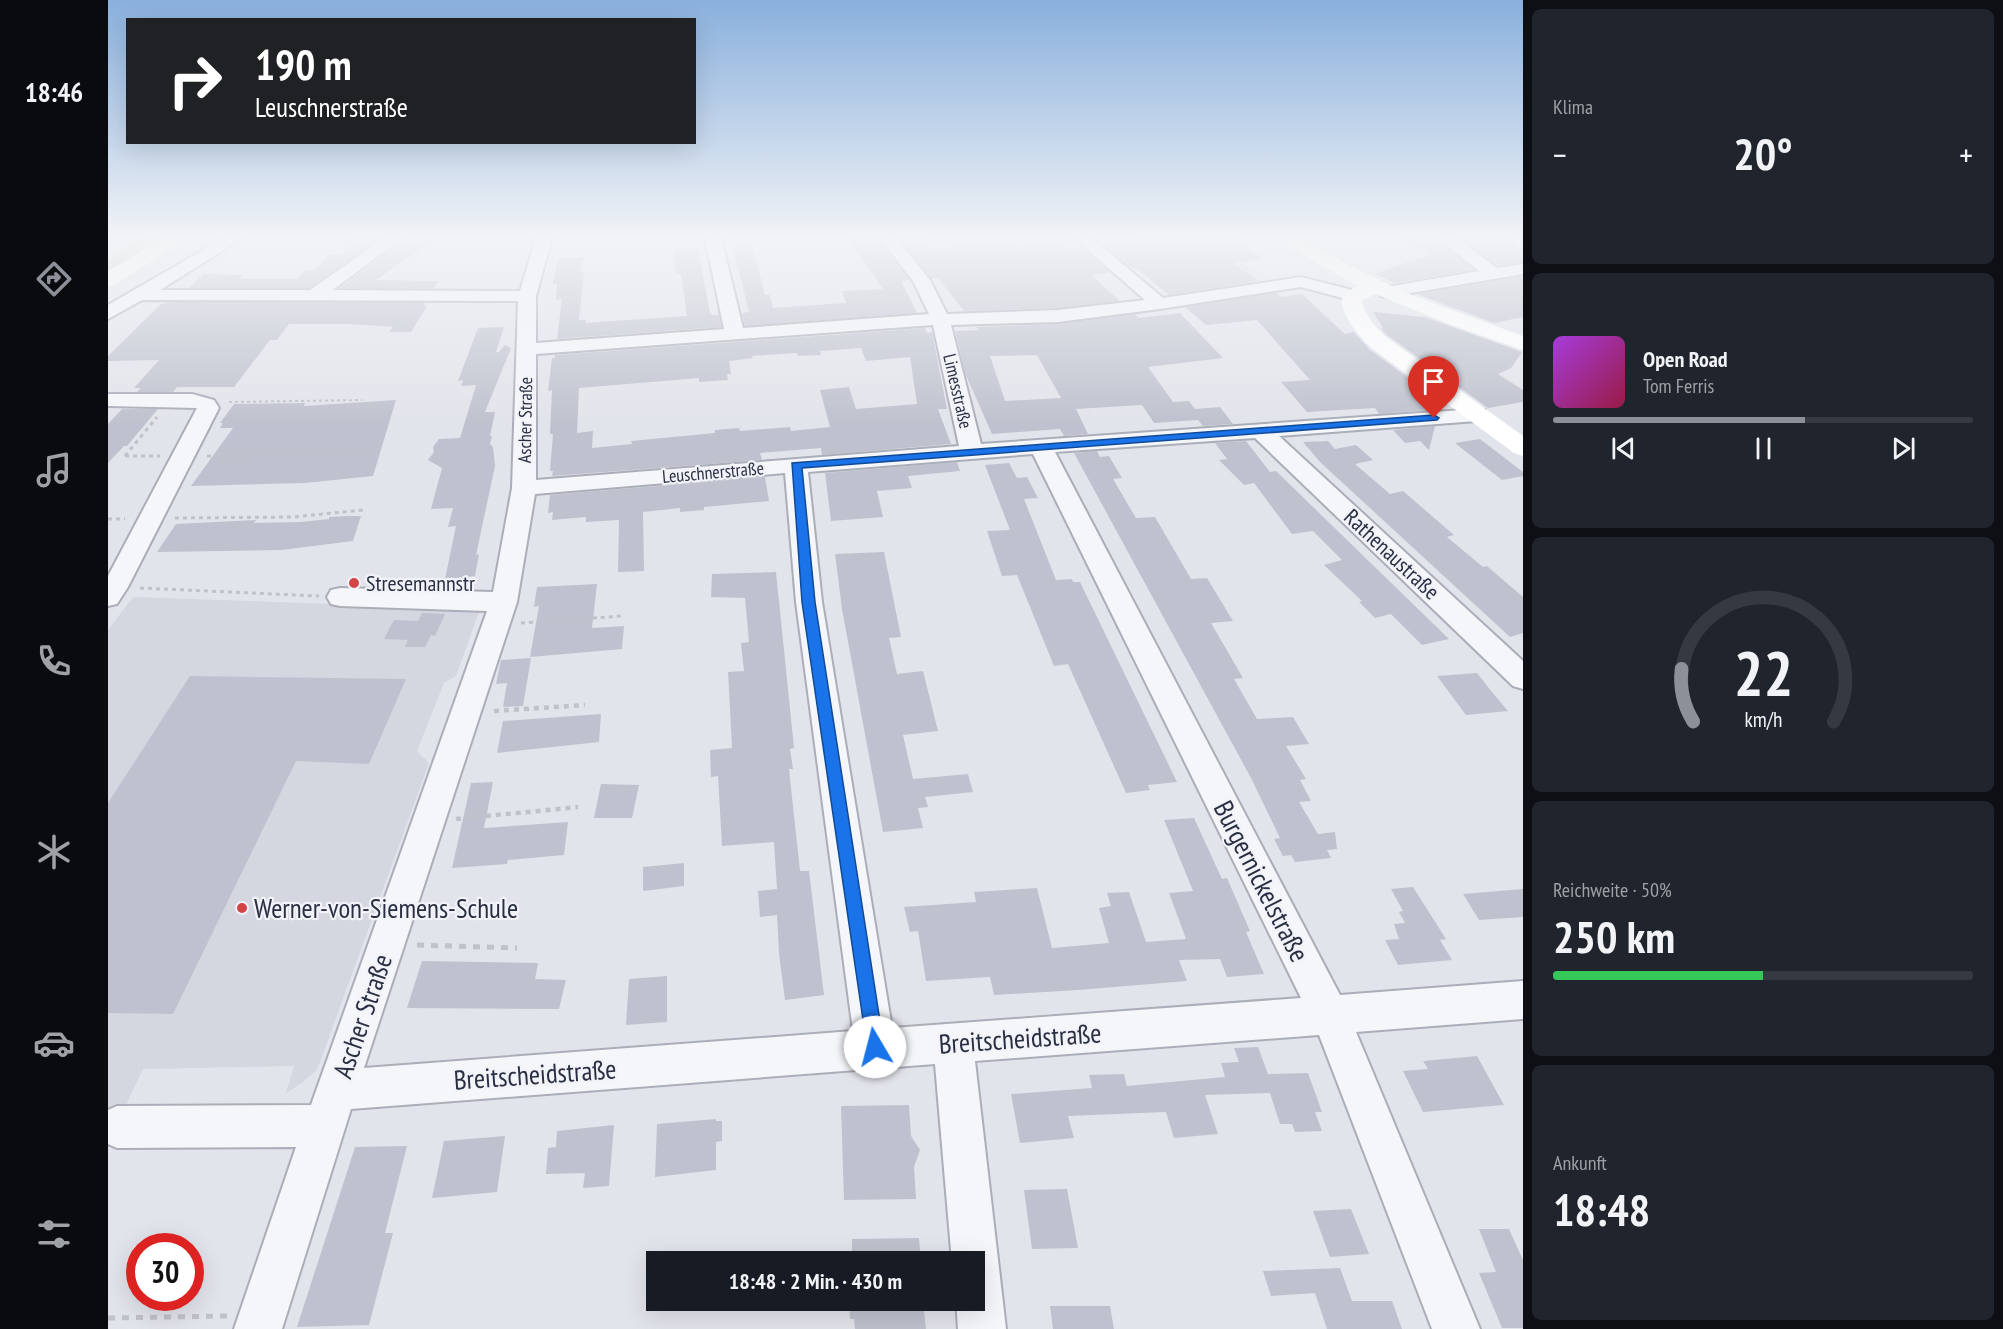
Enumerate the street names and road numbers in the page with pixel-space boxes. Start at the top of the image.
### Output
street label: Limesstraße [938,351,978,431]
street label: Ascher Straße [513,377,537,463]
street label: Leuschnerstraße [661,456,765,488]
street label: Rathenaustraße [1338,503,1446,605]
street label: Burgernickelstraße [1207,795,1317,967]
street label: Ascher Straße [325,949,399,1083]
street label: Breitscheidstraße [938,1015,1102,1061]
street label: Breitscheidstraße [453,1051,617,1097]

